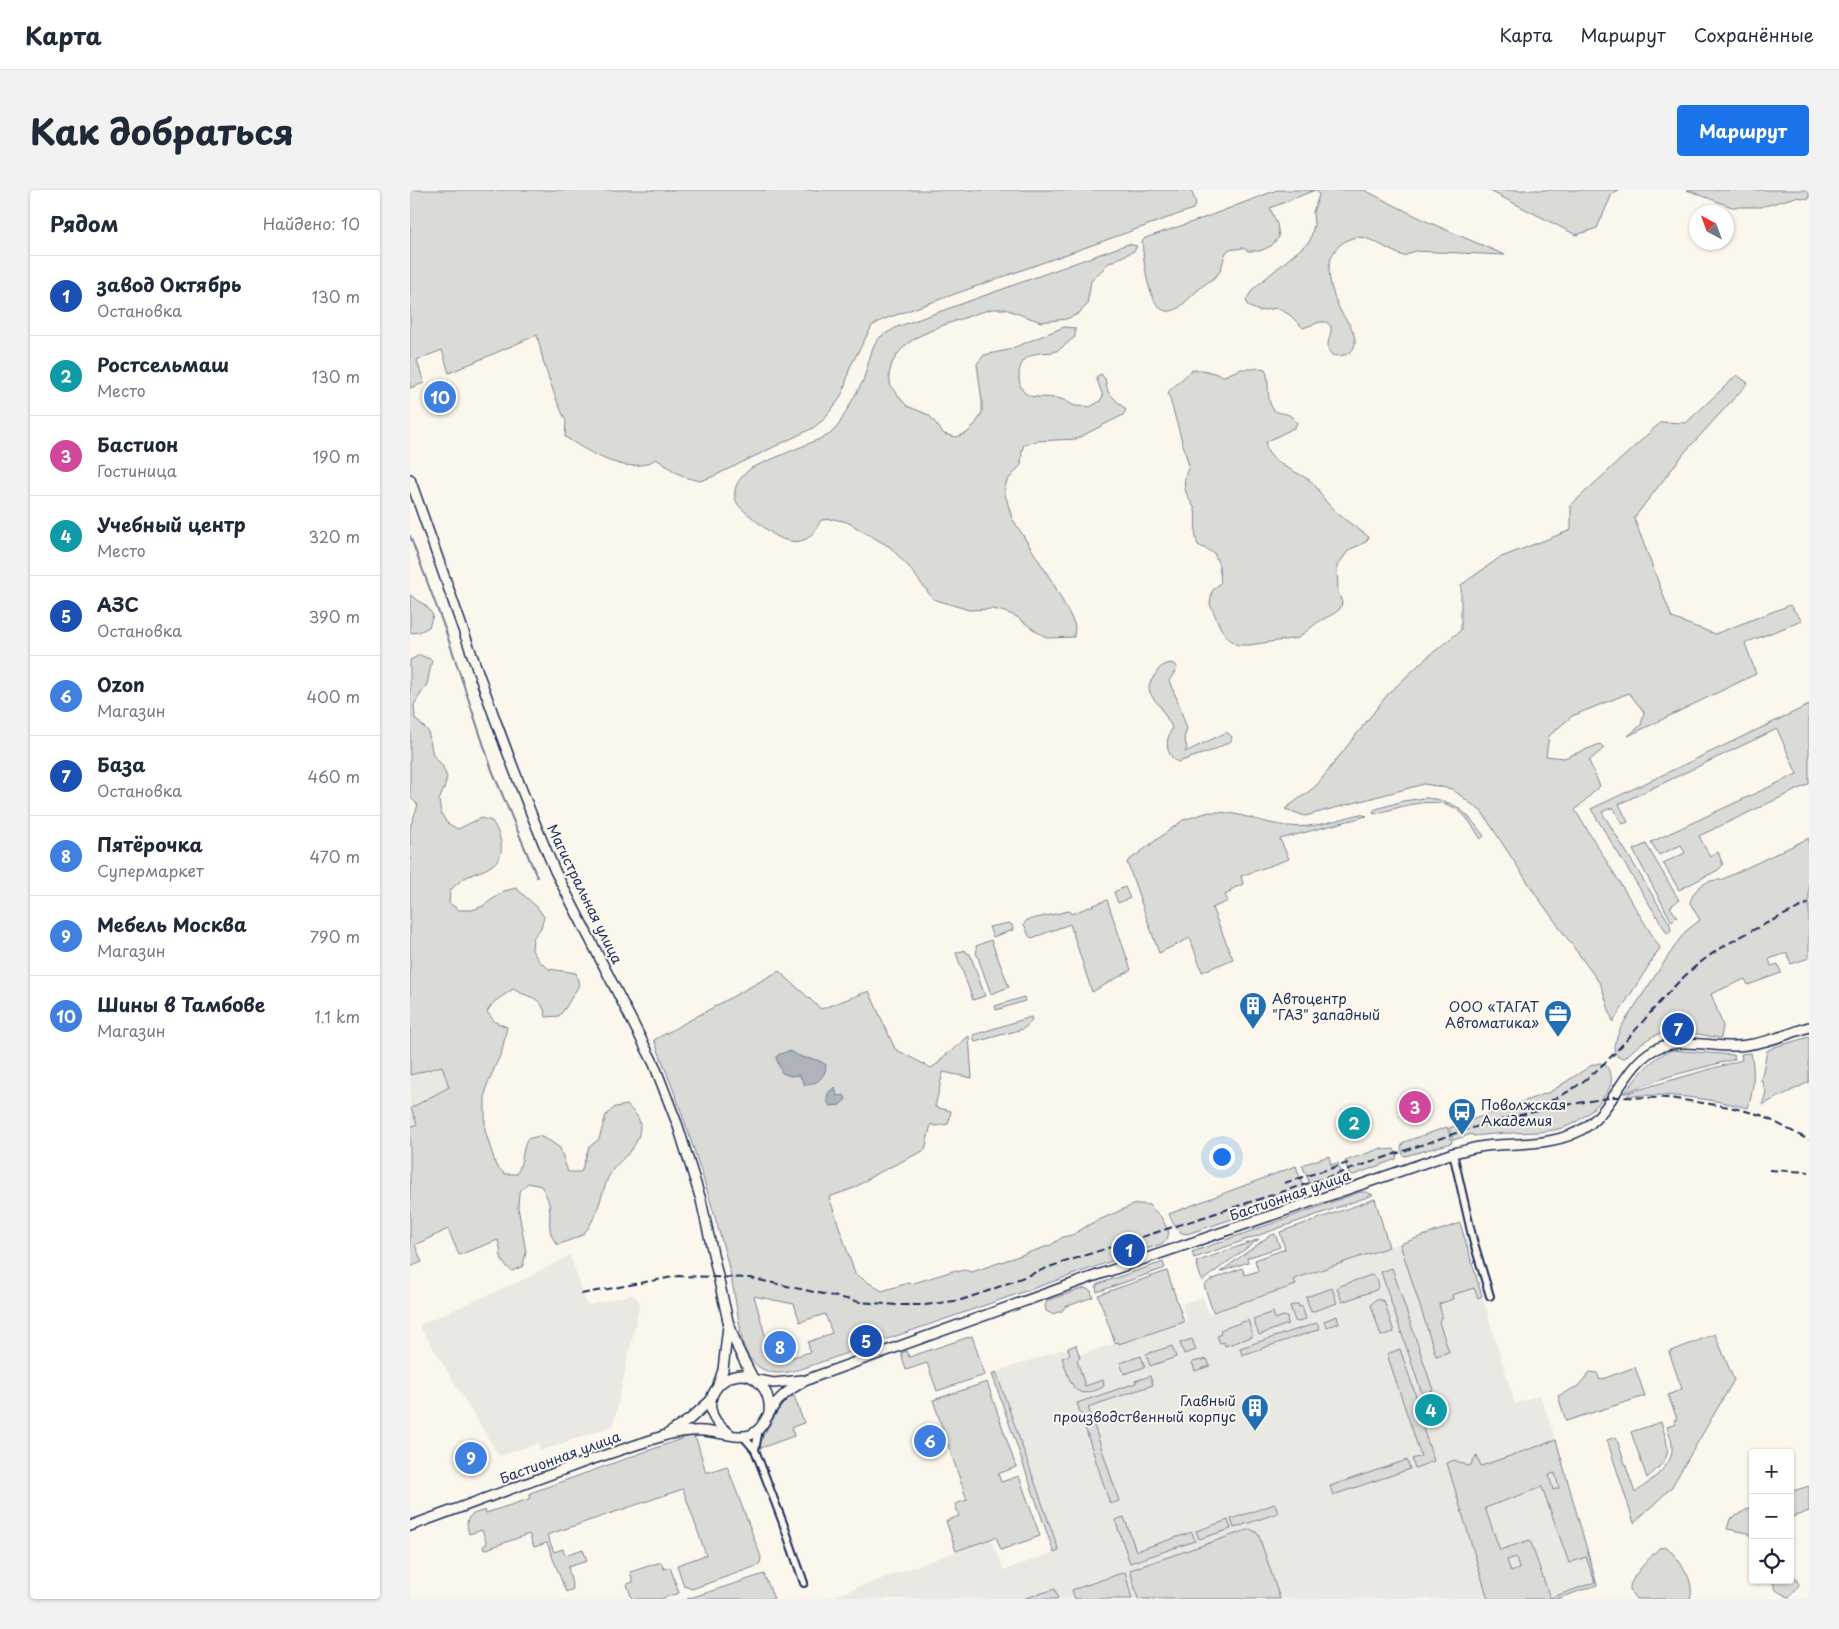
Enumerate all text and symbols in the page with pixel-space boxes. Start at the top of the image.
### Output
text: Карта [25,17,102,53]
text: Карта [1500,21,1552,48]
text: Маршрут [1580,21,1666,48]
text: Сохранённые [1694,21,1814,48]
text: Как добраться [30,104,294,157]
button: Маршрут [1677,105,1809,156]
north arrow [1689,205,1734,250]
text: Рядом [50,207,118,239]
text: Найдено: 10 [263,211,360,235]
text: завод Октябрь [97,270,241,298]
text: 1 [62,284,70,308]
text: 130 m [312,284,360,308]
text: Остановка [97,298,182,322]
text: Ростсельмаш [97,350,229,378]
text: 2 [60,364,72,388]
text: 130 m [312,364,360,388]
text: Место [97,378,146,402]
pin: 10 [424,378,456,416]
text: Бастион [97,430,178,458]
text: 3 [61,444,71,468]
text: 190 m [312,444,360,468]
text: Гостиница [97,458,177,482]
text: Учебный центр [97,510,246,538]
text: 4 [61,524,71,548]
text: 320 m [309,524,360,548]
text: Место [97,538,146,562]
text: АЗС [97,590,139,618]
text: 5 [61,604,71,628]
text: 390 m [309,604,360,628]
text: Остановка [97,618,182,642]
text: Ozon [97,670,145,698]
text: 6 [60,684,72,708]
text: 400 m [307,684,360,708]
text: Магазин [97,698,166,722]
text: База [97,750,145,778]
text: 7 [61,764,71,788]
text: 460 m [308,764,360,788]
text: Остановка [97,778,182,802]
street label: Магистральная улица [542,821,628,968]
text: Пятёрочка [97,830,203,858]
text: 8 [61,844,71,868]
text: 470 m [310,844,360,868]
text: Супермаркет [97,858,204,882]
text: Мебель Москва [97,910,247,938]
text: 9 [61,924,71,948]
text: 790 m [310,924,360,948]
text: Магазин [97,938,166,962]
place label: Автоцентр "ГАЗ" западный [1272,988,1380,1025]
text: Шины в Тамбове [97,990,265,1018]
building icon: Автоцентр "ГАЗ" западный [1238,991,1268,1030]
place label: ООО «ТАГАТ Автоматика» [1445,996,1539,1033]
office icon: ООО «ТАГАТ Автоматика» [1543,999,1573,1038]
text: 10 [56,1004,76,1028]
text: 1.1 km [314,1004,360,1028]
pin: 7 [1662,1010,1694,1048]
text: Магазин [97,1018,166,1042]
pin: 3 [1399,1088,1431,1126]
place label: Поволжская Академия [1481,1094,1566,1131]
bus stop icon: Поволжская Академия [1447,1097,1477,1136]
pin: 2 [1338,1104,1370,1142]
your location [1209,1144,1235,1170]
street label: Бастионная улица [1226,1164,1354,1226]
pin: 1 [1113,1231,1145,1269]
pin: 5 [850,1322,882,1360]
pin: 8 [764,1328,796,1366]
place label: Главный производственный корпус [1053,1390,1236,1427]
pin: 4 [1415,1391,1447,1429]
building icon: Главный производственный корпус [1240,1393,1270,1432]
pin: 6 [914,1422,946,1460]
street label: Бастионная улица [497,1425,623,1489]
pin: 9 [455,1439,487,1477]
map controls [1749,1449,1794,1584]
button: + [1749,1449,1794,1494]
button: − [1749,1494,1794,1539]
button: locate [1749,1539,1794,1584]

